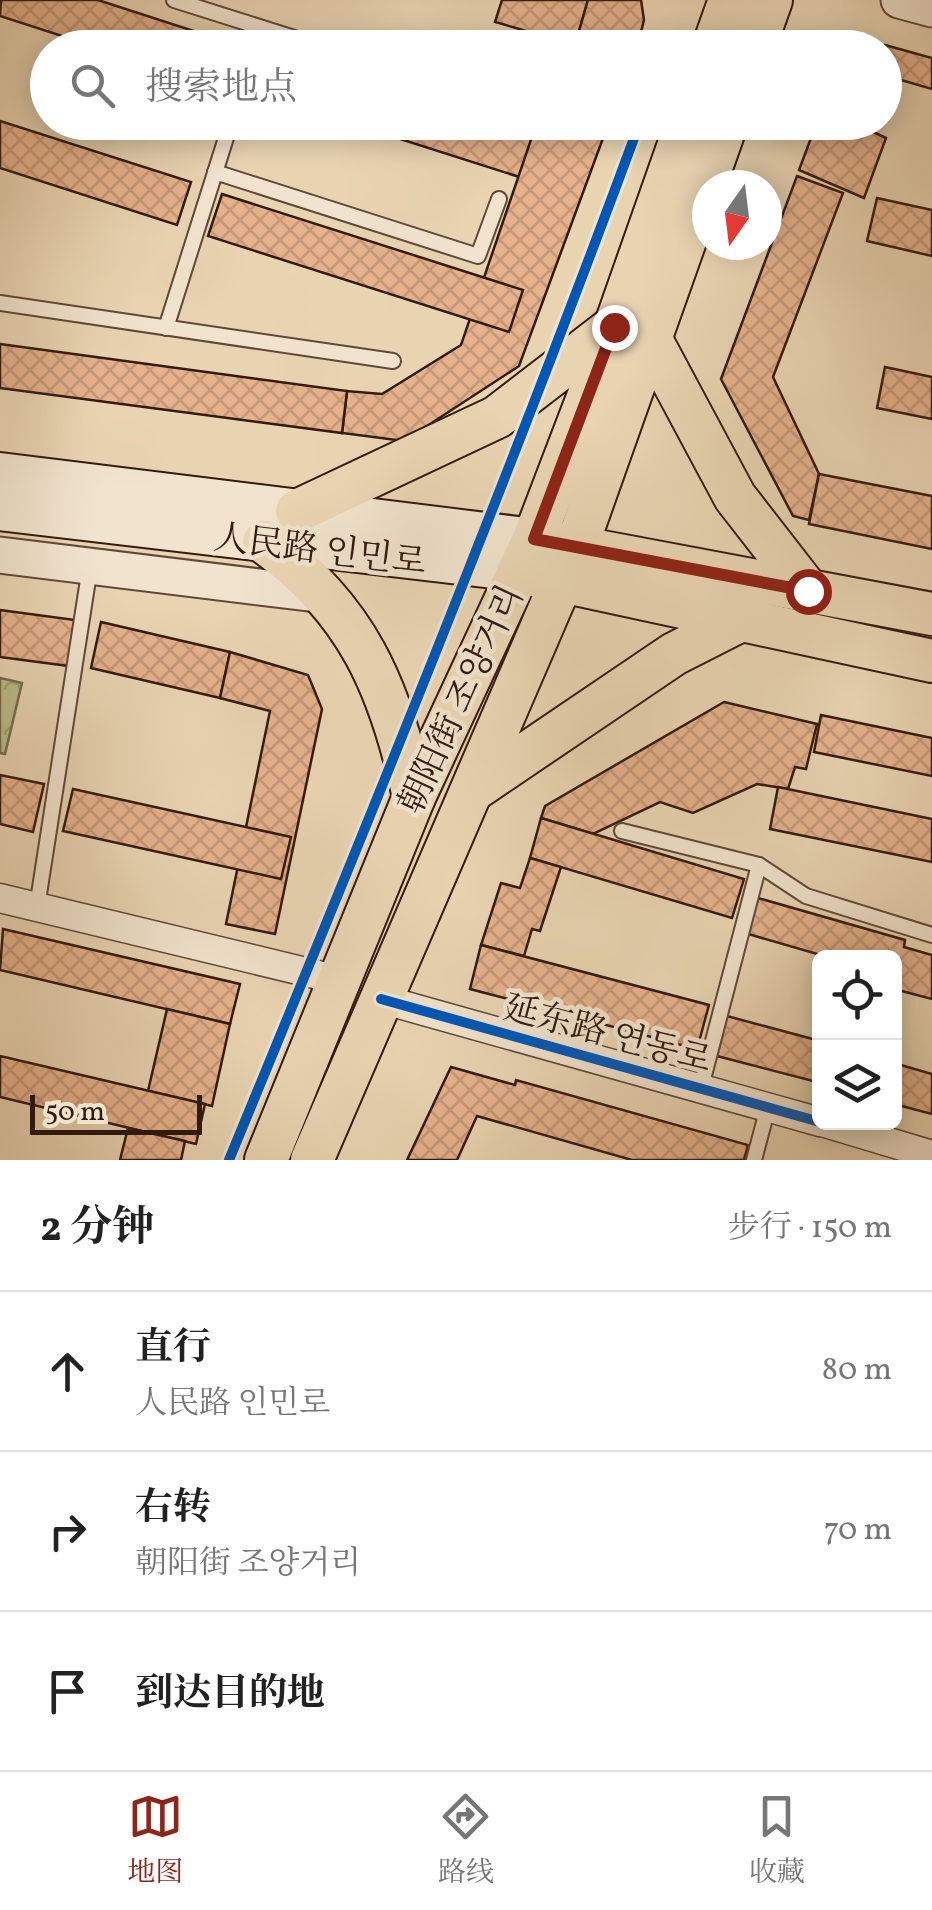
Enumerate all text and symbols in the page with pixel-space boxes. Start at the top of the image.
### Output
search box [30,30,902,140]
icon: search [65,58,120,113]
text: 搜索地点 [145,63,297,116]
north arrow [692,170,782,260]
route end [592,305,638,351]
street label: 人民路 인민로 [211,515,428,589]
route start [786,569,832,615]
street label: 朝阳街 조양거리 [389,578,537,822]
map controls [812,950,902,1130]
button: locate [812,950,902,1040]
street label: 延东路 연동로 [498,985,717,1087]
button: layers [812,1040,902,1130]
scale bar [30,1090,202,1134]
text: 50 m [45,1093,105,1132]
text: 2 分钟 [40,1200,154,1259]
text: 步行 · 150 m [728,1207,892,1251]
text: 直行 [135,1323,211,1376]
icon: ahead [40,1344,95,1399]
text: 80 m [822,1349,892,1393]
text: 人民路 인민로 [135,1383,330,1427]
text: 右转 [135,1483,211,1536]
icon: right [40,1504,95,1559]
text: 70 m [824,1509,892,1553]
text: 朝阳街 조양거리 [135,1543,361,1587]
icon: arrive [40,1664,95,1719]
text: 到达目的地 [135,1669,325,1722]
tab: 地图 [127,1789,183,1893]
tab: 路线 [438,1789,494,1893]
tab: 收藏 [749,1789,805,1893]

